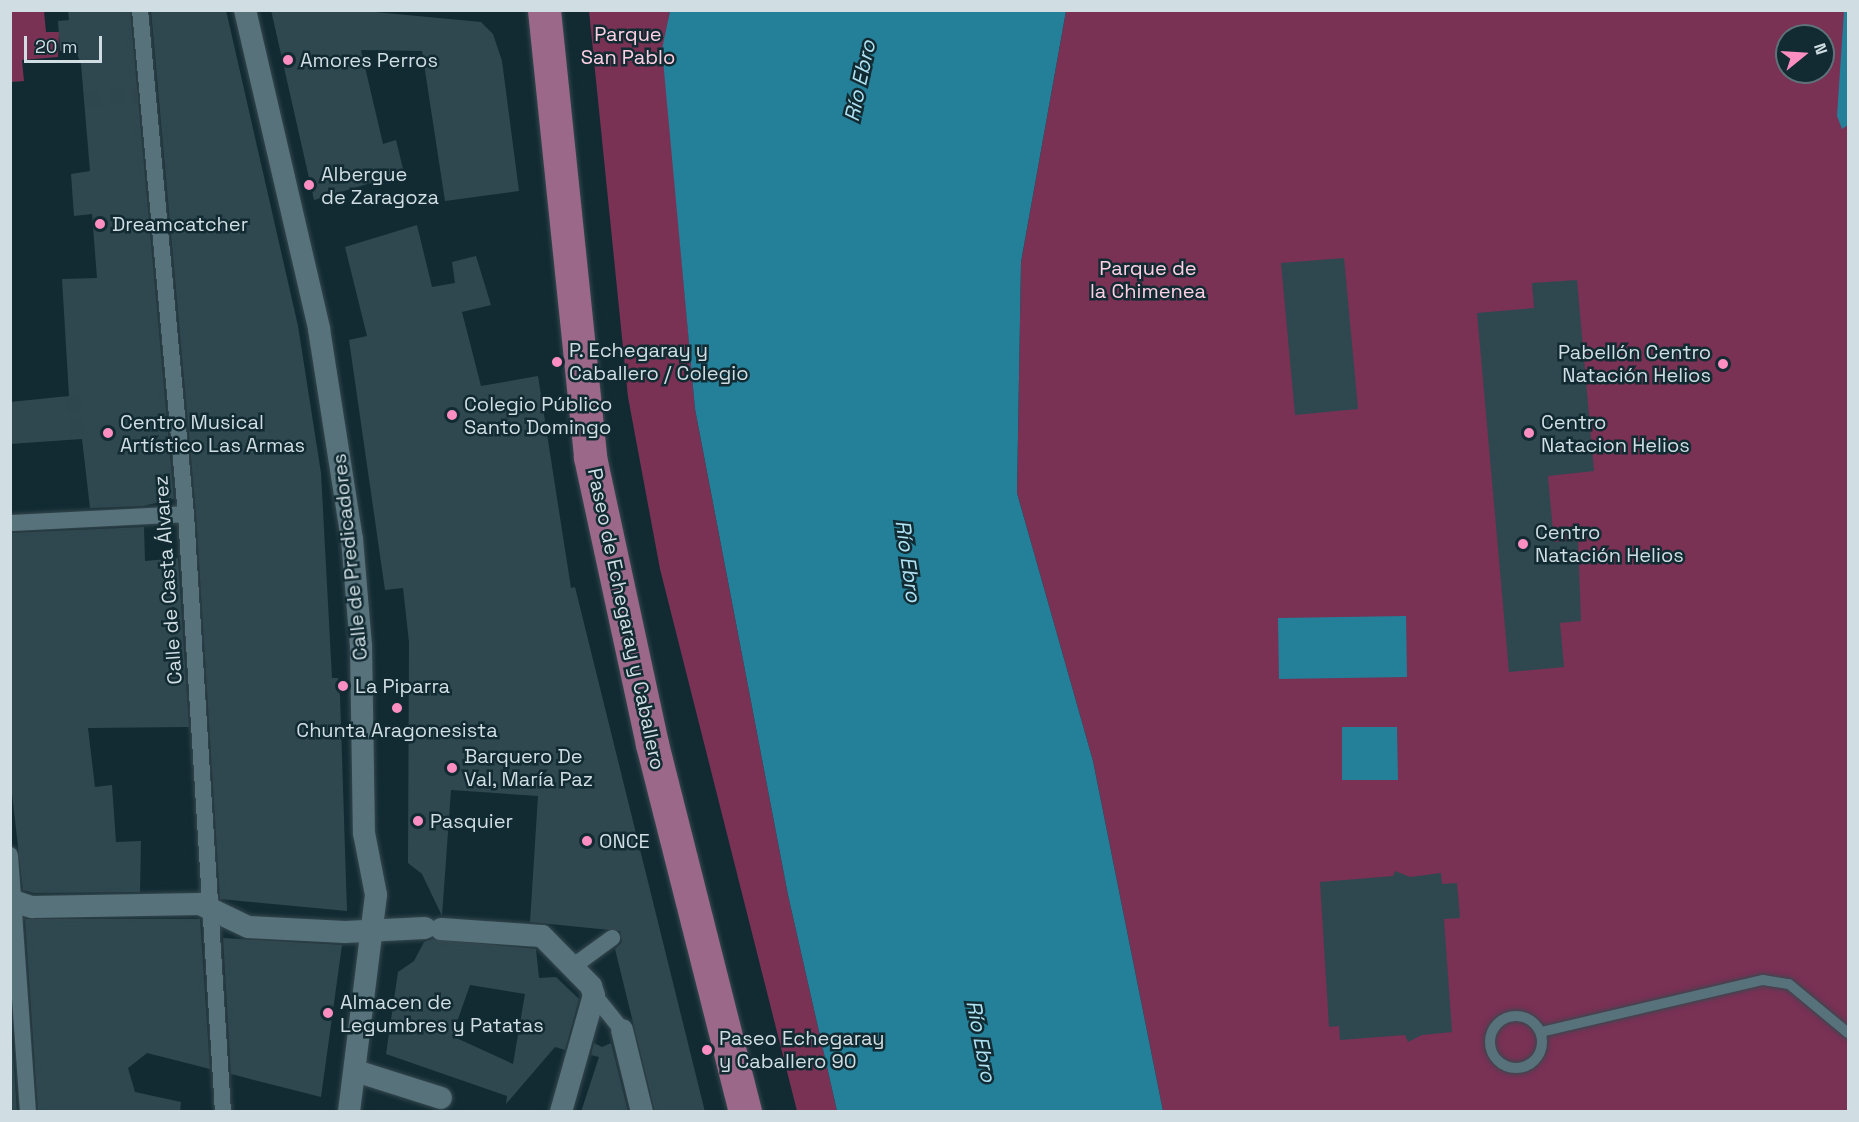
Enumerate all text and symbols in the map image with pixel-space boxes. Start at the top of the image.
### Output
park label: Parque San Pablo [581,22,675,69]
scale bar [27,24,105,62]
north arrow [1775,24,1835,84]
text: 20 m [35,35,78,58]
water label: Río Ebro [839,38,881,124]
text: N [1809,41,1832,57]
place label: Amores Perros [300,48,438,72]
marker: Amores Perros [281,53,295,67]
place label: Albergue de Zaragoza [321,162,439,209]
marker: Albergue de Zaragoza [302,178,316,192]
place label: Dreamcatcher [112,212,248,236]
marker: Dreamcatcher [93,217,107,231]
park label: Parque de la Chimenea [1090,257,1206,304]
place label: P. Echegaray y Caballero / Colegio [569,338,749,385]
place label: Pabellón Centro Natación Helios [1558,340,1711,387]
marker: P. Echegaray y Caballero / Colegio [550,355,564,369]
marker: Pabellón Centro Natación Helios [1716,357,1730,371]
place label: Colegio Público Santo Domingo [464,392,612,439]
marker: Colegio Público Santo Domingo [445,408,459,422]
place label: Centro Musical Artístico Las Armas [120,410,305,457]
place label: Centro Natacion Helios [1541,410,1690,457]
marker: Centro Musical Artístico Las Armas [101,426,115,440]
marker: Centro Natacion Helios [1522,426,1536,440]
street label: Calle de Predicadores [327,452,373,662]
street label: Paseo de Echegaray y Caballero [582,466,670,772]
street label: Calle de Casta Álvarez [149,474,187,686]
water label: Río Ebro [890,518,926,604]
place label: Centro Natación Helios [1535,520,1684,567]
marker: Centro Natación Helios [1516,537,1530,551]
place label: La Piparra [355,674,450,698]
marker: La Piparra [336,679,350,693]
marker: Chunta Aragonesista [390,701,404,715]
place label: Chunta Aragonesista [296,718,498,742]
place label: Barquero De Val, María Paz [464,744,594,791]
marker: Barquero De Val, María Paz [445,761,459,775]
place label: Pasquier [430,809,513,833]
marker: Pasquier [411,814,425,828]
place label: ONCE [599,829,650,853]
marker: ONCE [580,834,594,848]
place label: Almacen de Legumbres y Patatas [340,990,544,1037]
water label: Río Ebro [961,998,1001,1084]
marker: Almacen de Legumbres y Patatas [321,1006,335,1020]
place label: Paseo Echegaray y Caballero 90 [719,1026,884,1073]
marker: Paseo Echegaray y Caballero 90 [700,1043,714,1057]

